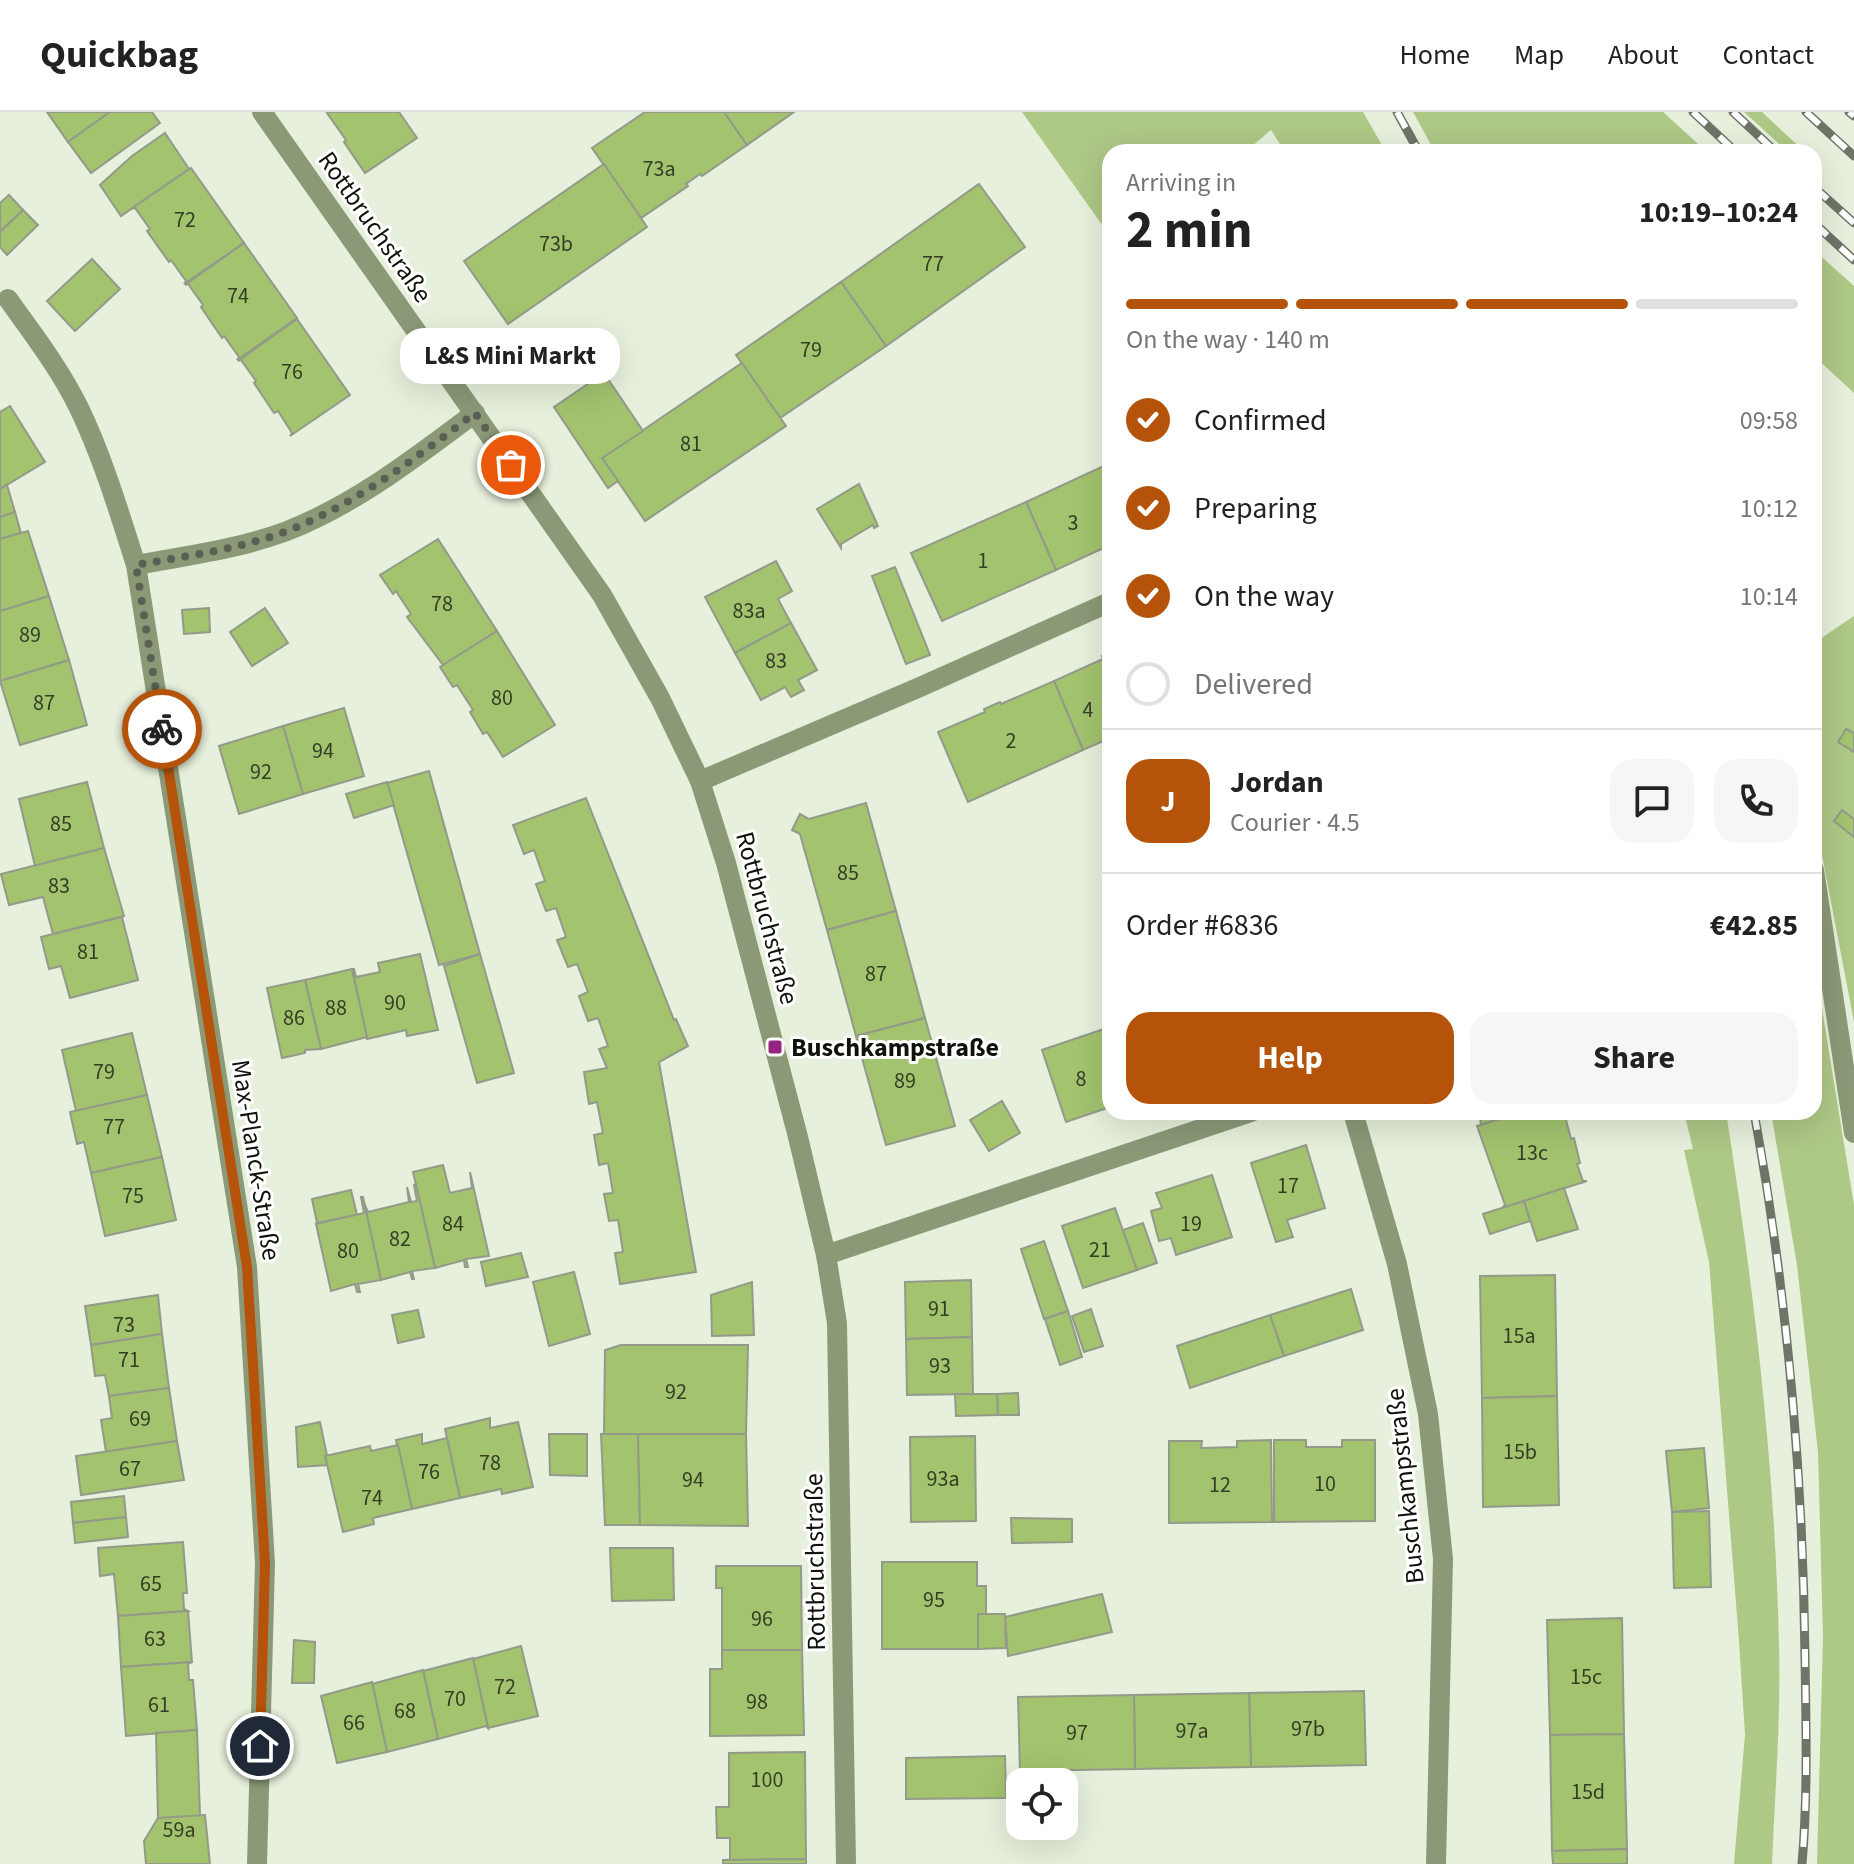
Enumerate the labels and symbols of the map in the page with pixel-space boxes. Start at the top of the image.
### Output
street label: Rottbruchstraße [309,144,441,310]
house number: 73a [643,153,675,185]
house number: 72 [174,204,196,236]
house number: 73b [539,228,573,260]
house number: 77 [922,248,944,280]
house number: 74 [227,280,249,312]
callout: L&S Mini Markt [401,329,621,385]
house number: 79 [800,334,822,366]
house number: 76 [281,356,303,388]
house number: 81 [680,428,702,460]
pin [477,431,545,499]
house number: 3 [1068,507,1078,539]
house number: 1 [978,545,988,577]
house number: 78 [431,588,453,620]
house number: 83a [733,595,765,627]
house number: 89 [19,619,41,651]
house number: 83 [765,645,787,677]
house number: 80 [491,682,513,714]
house number: 87 [33,687,55,719]
courier [122,689,202,769]
house number: 4 [1083,694,1094,726]
house number: 2 [1006,725,1016,757]
house number: 94 [312,735,334,767]
house number: 92 [250,756,272,788]
house number: 85 [50,808,72,840]
street label: Rottbruchstraße [726,828,808,1008]
house number: 85 [837,857,859,889]
house number: 83 [48,870,70,902]
house number: 81 [77,936,99,968]
house number: 87 [865,958,887,990]
house number: 90 [384,987,406,1019]
house number: 88 [325,992,347,1024]
house number: 86 [283,1002,305,1034]
place label: Buschkampstraße [791,1029,999,1066]
marker: Buschkampstraße [766,1038,784,1056]
house number: 79 [93,1056,115,1088]
street label: Max-Planck-Straße [222,1057,290,1263]
house number: 8 [1076,1063,1087,1095]
house number: 89 [894,1065,916,1097]
house number: 77 [103,1111,125,1143]
house number: 13c [1516,1137,1548,1169]
house number: 17 [1277,1170,1299,1202]
house number: 75 [122,1180,144,1212]
house number: 84 [442,1208,464,1240]
house number: 19 [1180,1208,1202,1240]
house number: 82 [389,1223,411,1255]
house number: 21 [1089,1234,1111,1266]
house number: 80 [337,1235,359,1267]
house number: 91 [928,1293,950,1325]
house number: 73 [113,1309,135,1341]
house number: 15a [1503,1320,1535,1352]
house number: 71 [118,1344,140,1376]
house number: 93 [929,1350,951,1382]
house number: 92 [665,1376,687,1408]
street label: Buschkampstraße [1376,1386,1434,1586]
house number: 69 [129,1403,151,1435]
house number: 15b [1503,1436,1537,1468]
house number: 78 [479,1447,501,1479]
house number: 67 [119,1453,141,1485]
house number: 76 [418,1456,440,1488]
house number: 93a [927,1463,959,1495]
house number: 94 [682,1464,704,1496]
house number: 10 [1314,1468,1336,1500]
house number: 12 [1209,1469,1231,1501]
street label: Rottbruchstraße [795,1473,835,1651]
house number: 74 [361,1482,383,1514]
house number: 65 [140,1568,162,1600]
house number: 95 [923,1584,945,1616]
house number: 96 [751,1603,773,1635]
house number: 63 [144,1623,166,1655]
house number: 15c [1570,1661,1602,1693]
house number: 72 [494,1671,516,1703]
house number: 70 [444,1683,466,1715]
house number: 98 [746,1686,768,1718]
house number: 61 [148,1689,170,1721]
house number: 68 [394,1695,416,1727]
house number: 66 [343,1707,365,1739]
pin [226,1712,294,1780]
house number: 97b [1291,1713,1325,1745]
house number: 97a [1176,1715,1208,1747]
house number: 97 [1066,1717,1088,1749]
house number: 100 [751,1764,783,1796]
house number: 15d [1571,1776,1605,1808]
house number: 59a [163,1814,195,1846]

